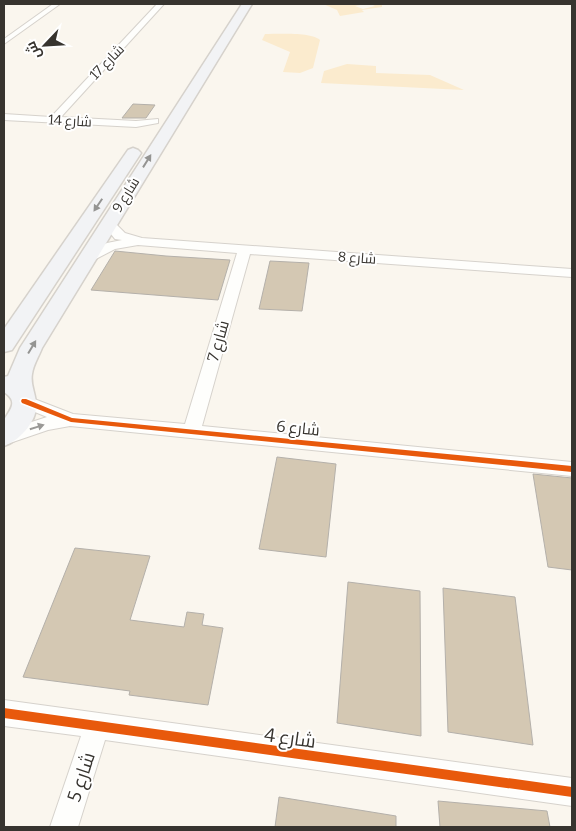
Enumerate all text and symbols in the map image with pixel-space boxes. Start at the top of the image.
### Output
north arrow [20,20,70,70]
text: ش [22,39,45,62]
street label: شارع 17 [86,41,128,83]
street label: شارع 14 [48,111,92,131]
one-way arrow [143,155,152,168]
street label: شارع 9 [109,174,143,216]
one-way arrow [93,198,103,211]
street label: شارع 8 [337,248,377,268]
street label: شارع 7 [203,318,235,364]
one-way arrow [28,340,37,353]
street label: شارع 6 [275,416,321,442]
one-way arrow [29,423,44,431]
street label: شارع 4 [263,723,317,755]
street label: شارع 5 [62,749,102,805]

